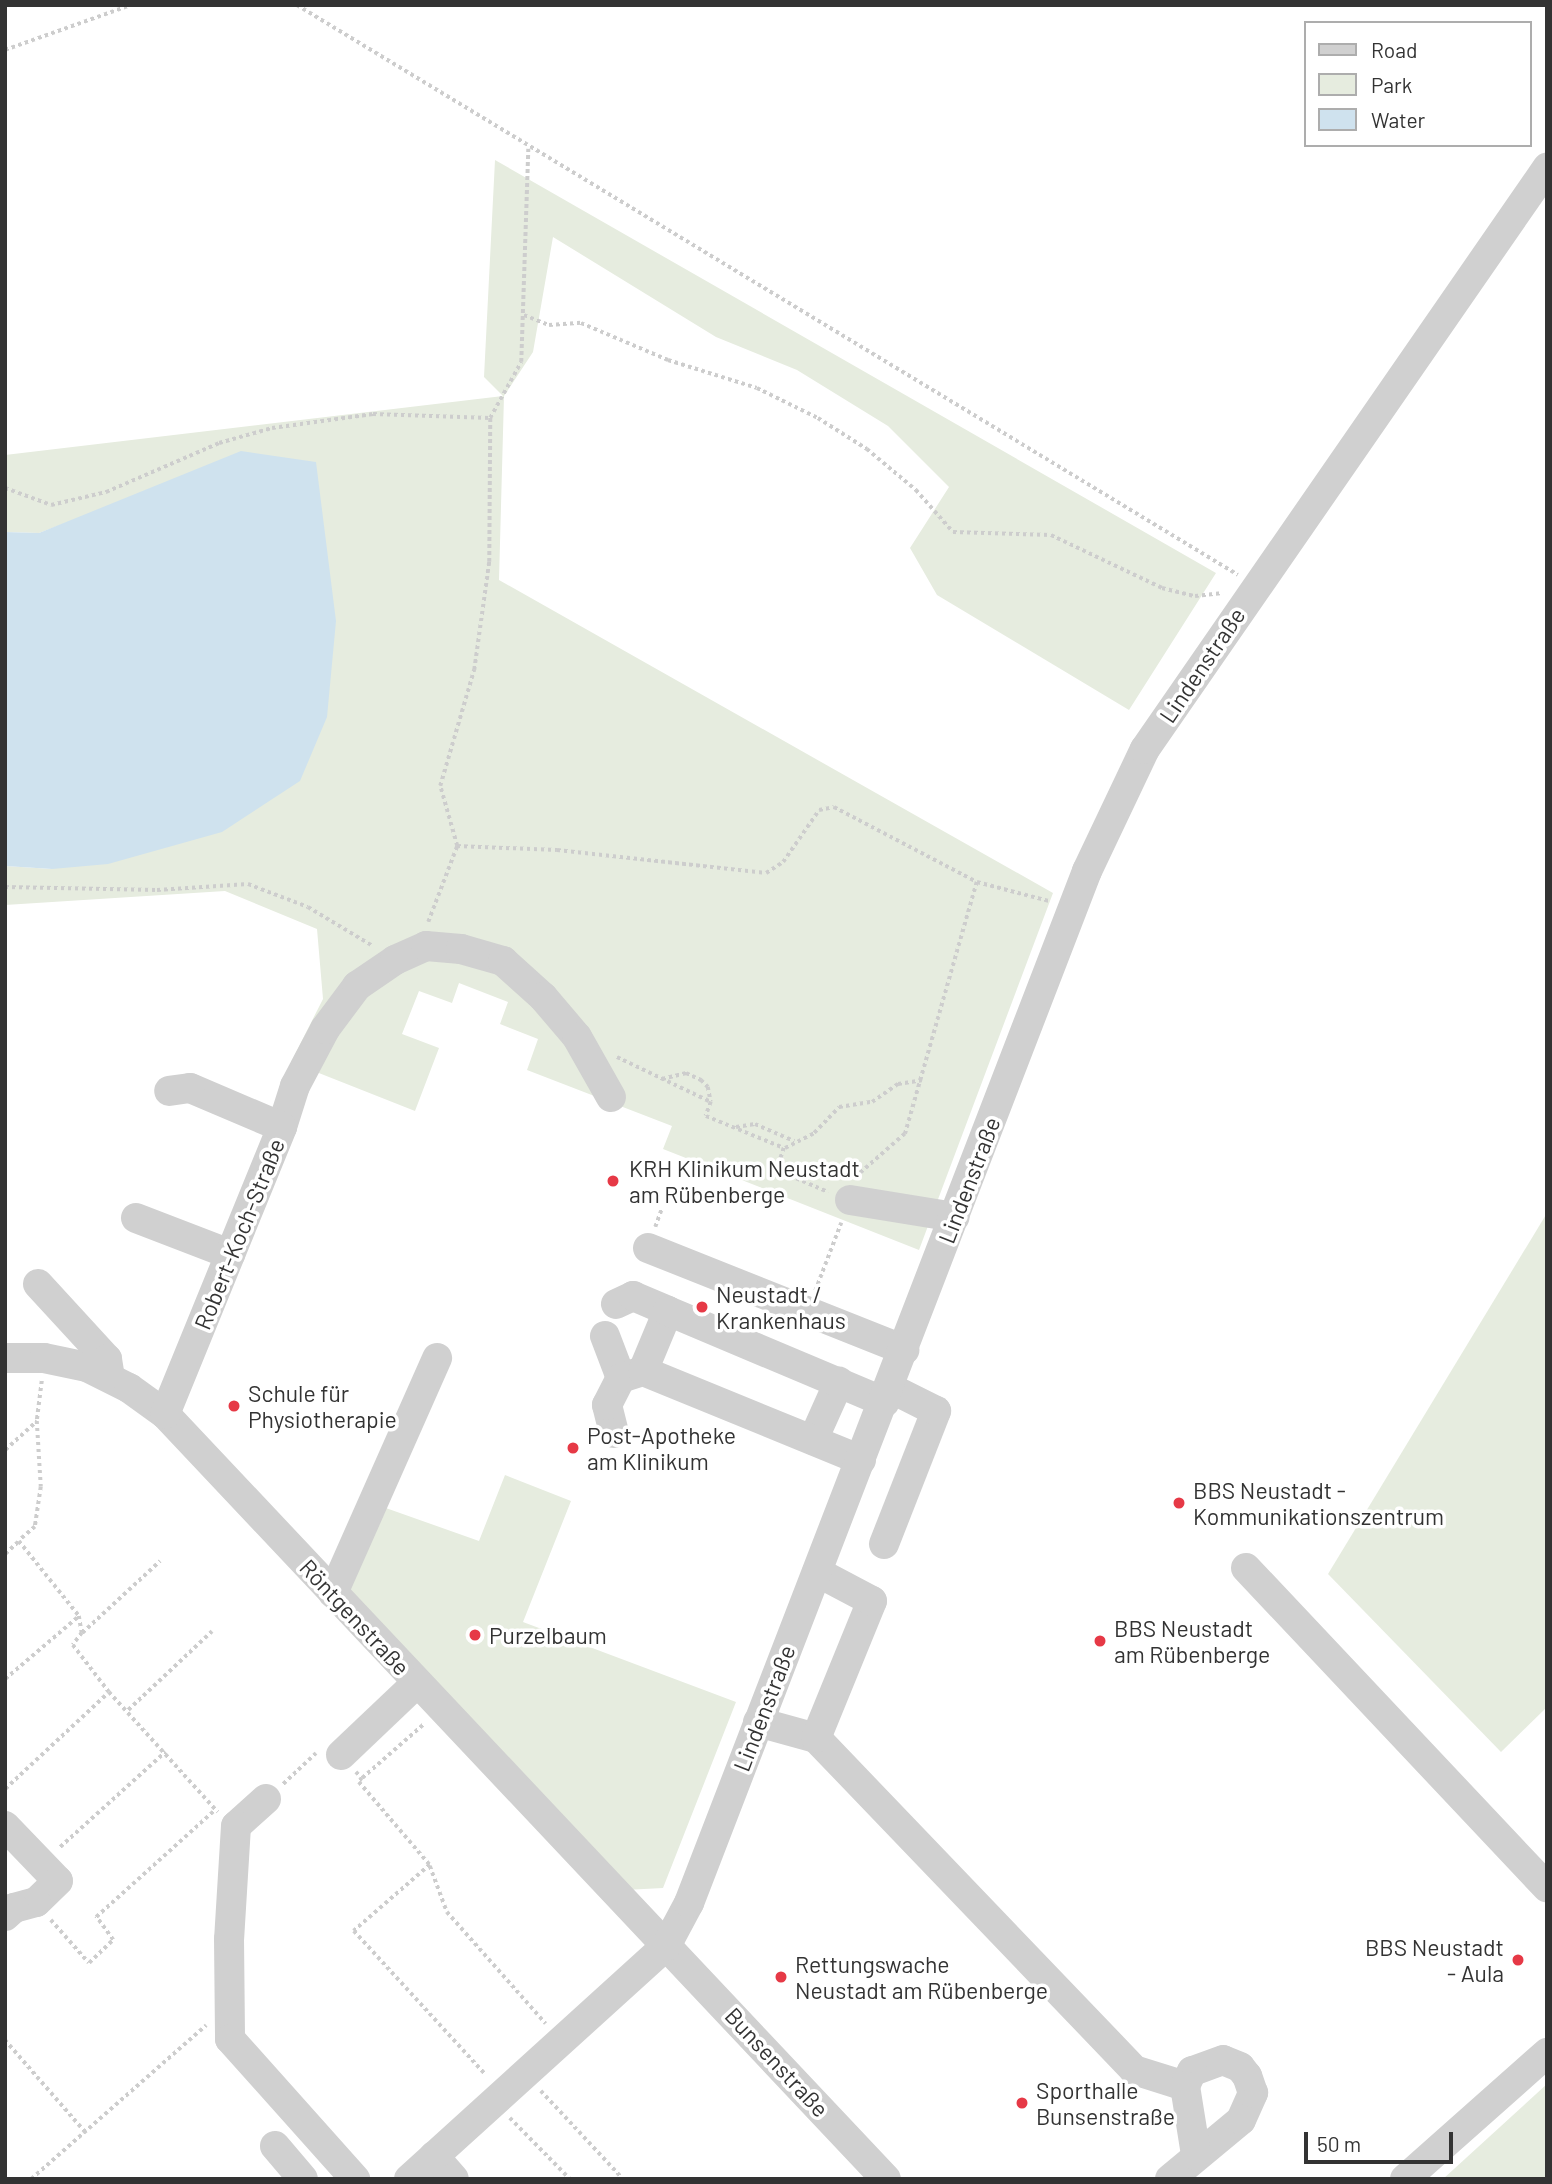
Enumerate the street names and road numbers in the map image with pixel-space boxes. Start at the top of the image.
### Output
street label: Lindenstraße [1153,602,1251,728]
street label: Lindenstraße [932,1113,1006,1247]
street label: Robert-Koch-Straße [188,1135,290,1333]
street label: Röntgenstraße [294,1553,416,1681]
street label: Lindenstraße [727,1641,801,1775]
street label: Bunsenstraße [719,2002,835,2122]

